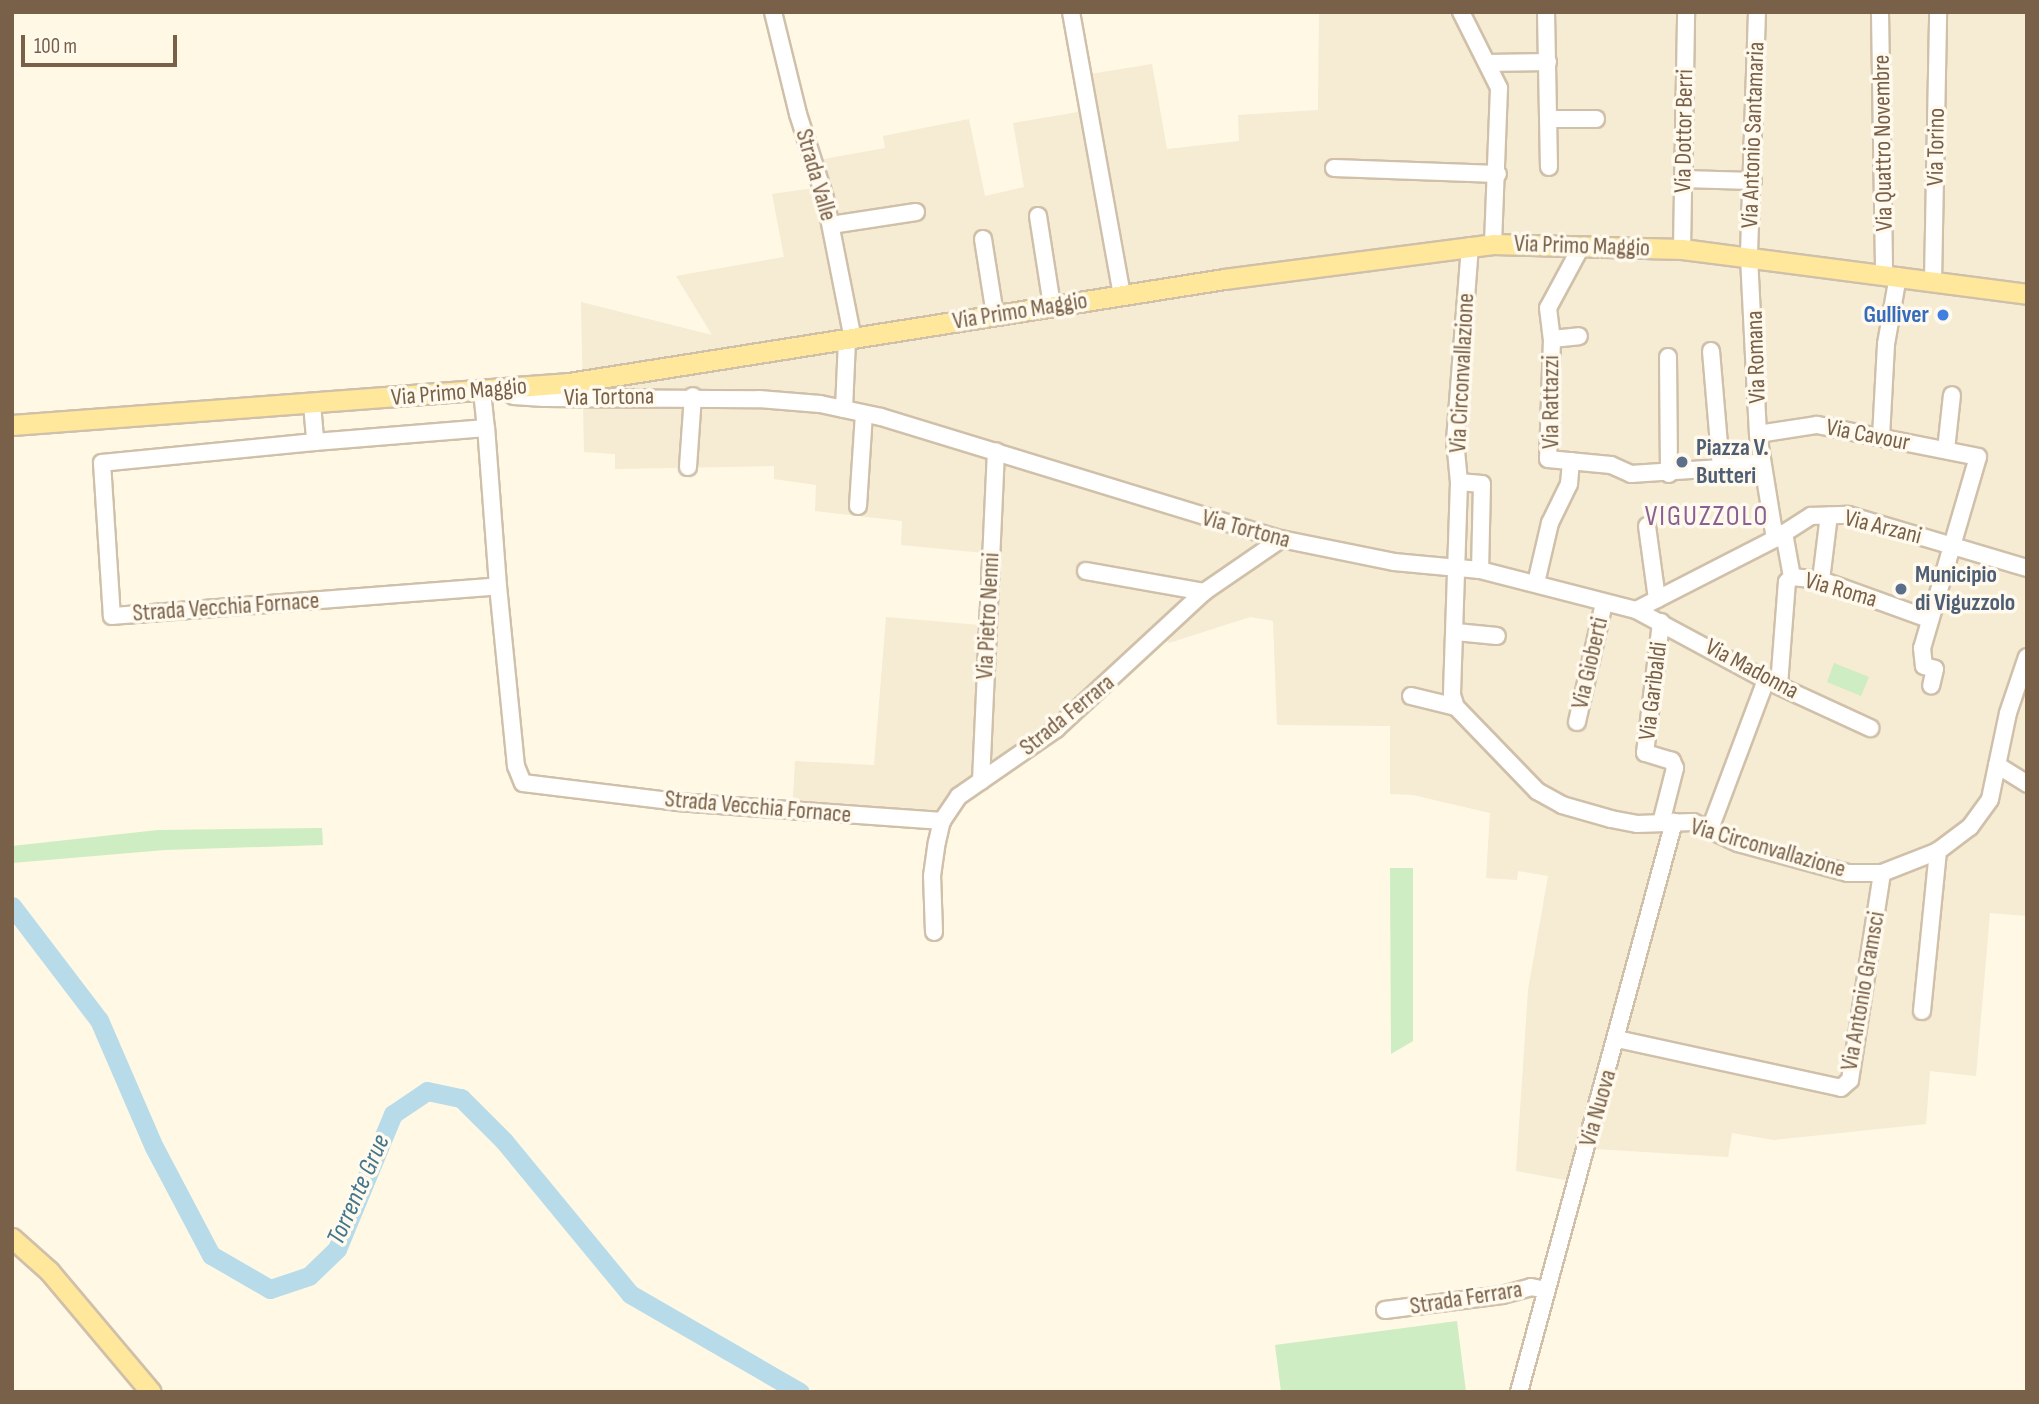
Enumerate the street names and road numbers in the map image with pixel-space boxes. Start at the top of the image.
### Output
street label: Via Antonio Santamaria [1735,41,1771,229]
street label: Via Quattro Novembre [1867,54,1899,232]
street label: Via Dottor Berri [1669,69,1699,193]
street label: Via Torino [1921,108,1951,186]
street label: Strada Valle [789,126,843,224]
street label: Via Primo Maggio [1514,229,1650,263]
street label: Via Primo Maggio [951,286,1089,336]
street label: Via Circonvallazione [1443,292,1481,454]
street label: Via Romana [1740,310,1772,404]
street label: Via Rattazzi [1537,355,1565,449]
street label: Via Primo Maggio [390,372,528,412]
street label: Via Tortona [564,382,654,412]
street label: Via Cavour [1824,413,1912,457]
street label: Via Tortona [1199,503,1293,555]
street label: Via Arzani [1841,504,1925,550]
street label: Via Pietro Nenni [970,552,1006,680]
street label: Via Roma [1802,566,1880,614]
street label: Strada Vecchia Fornace [132,586,320,628]
street label: Via Gioberti [1565,614,1615,712]
street label: Via Madonna [1700,632,1804,706]
street label: Via Garibaldi [1633,640,1673,742]
street label: Strada Ferrara [1014,668,1120,762]
street label: Strada Vecchia Fornace [663,784,853,830]
street label: Via Circonvallazione [1687,812,1849,884]
street label: Via Antonio Gramsci [1835,909,1891,1073]
street label: Via Nuova [1573,1066,1623,1150]
street label: Strada Ferrara [1408,1275,1524,1321]

